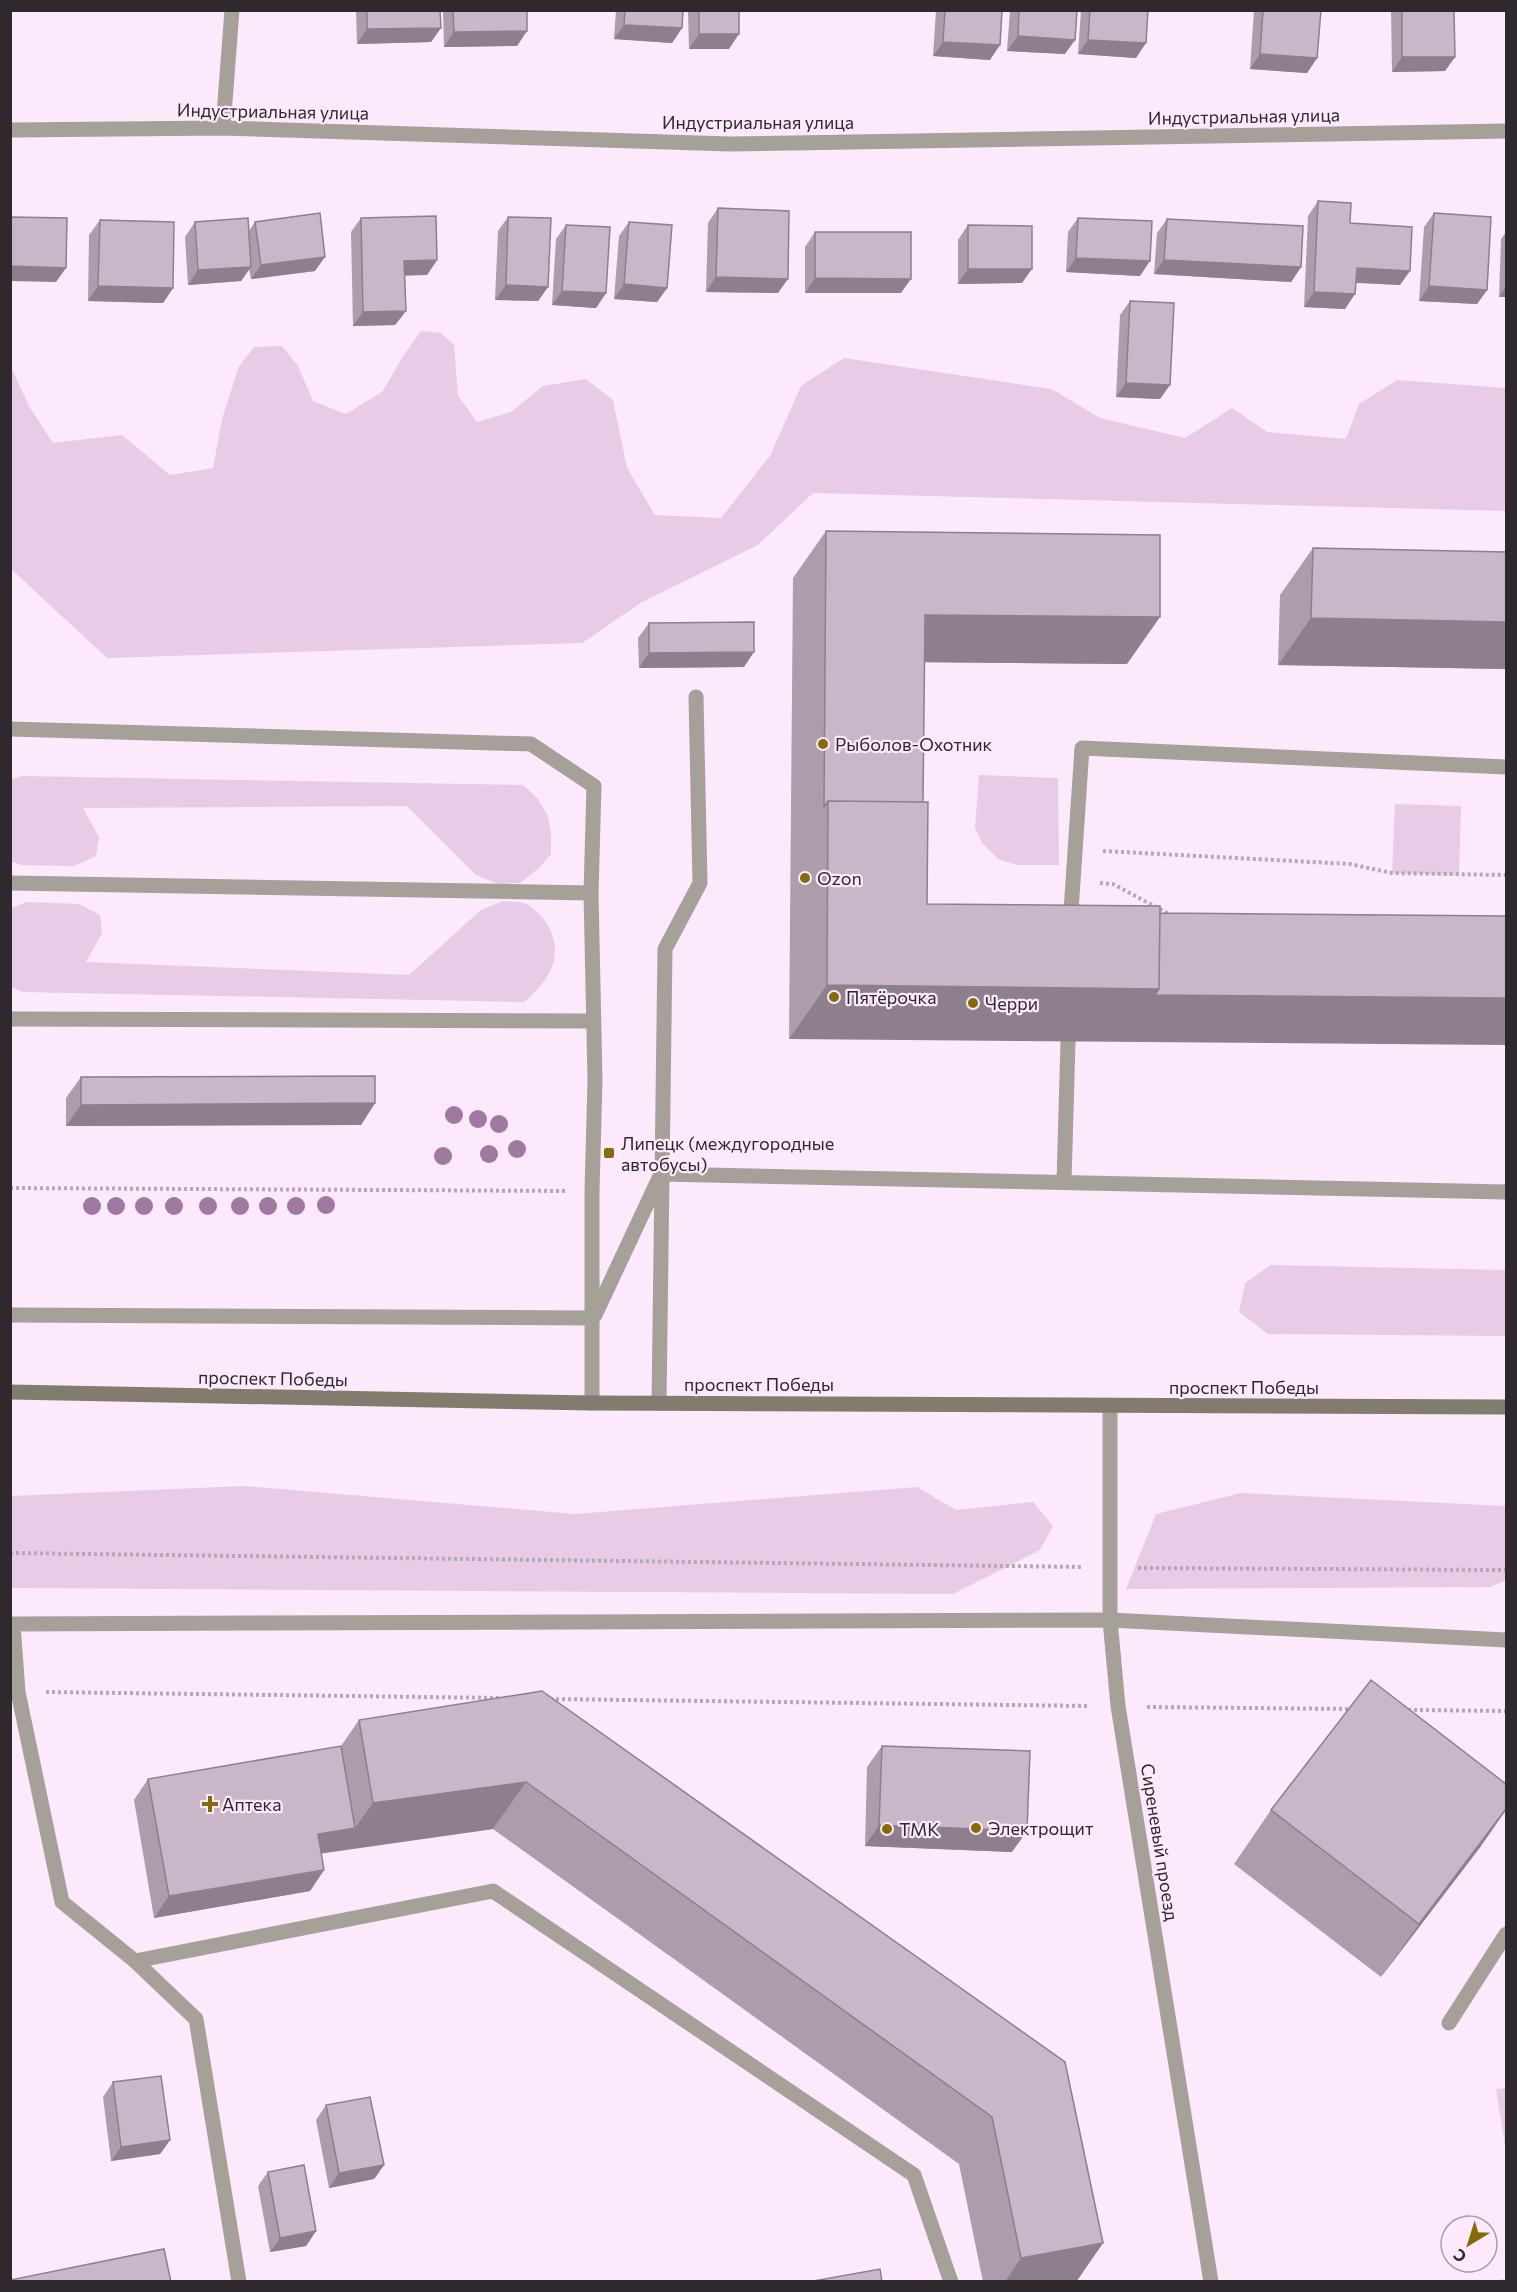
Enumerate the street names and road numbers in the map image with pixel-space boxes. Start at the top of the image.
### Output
street label: Индустриальная улица [177,98,369,124]
street label: Индустриальная улица [1148,103,1340,129]
street label: Индустриальная улица [662,111,854,133]
street label: проспект Победы [198,1366,348,1390]
street label: проспект Победы [684,1373,834,1395]
street label: проспект Победы [1169,1376,1319,1398]
street label: Сиреневый проезд [1137,1762,1183,1923]

